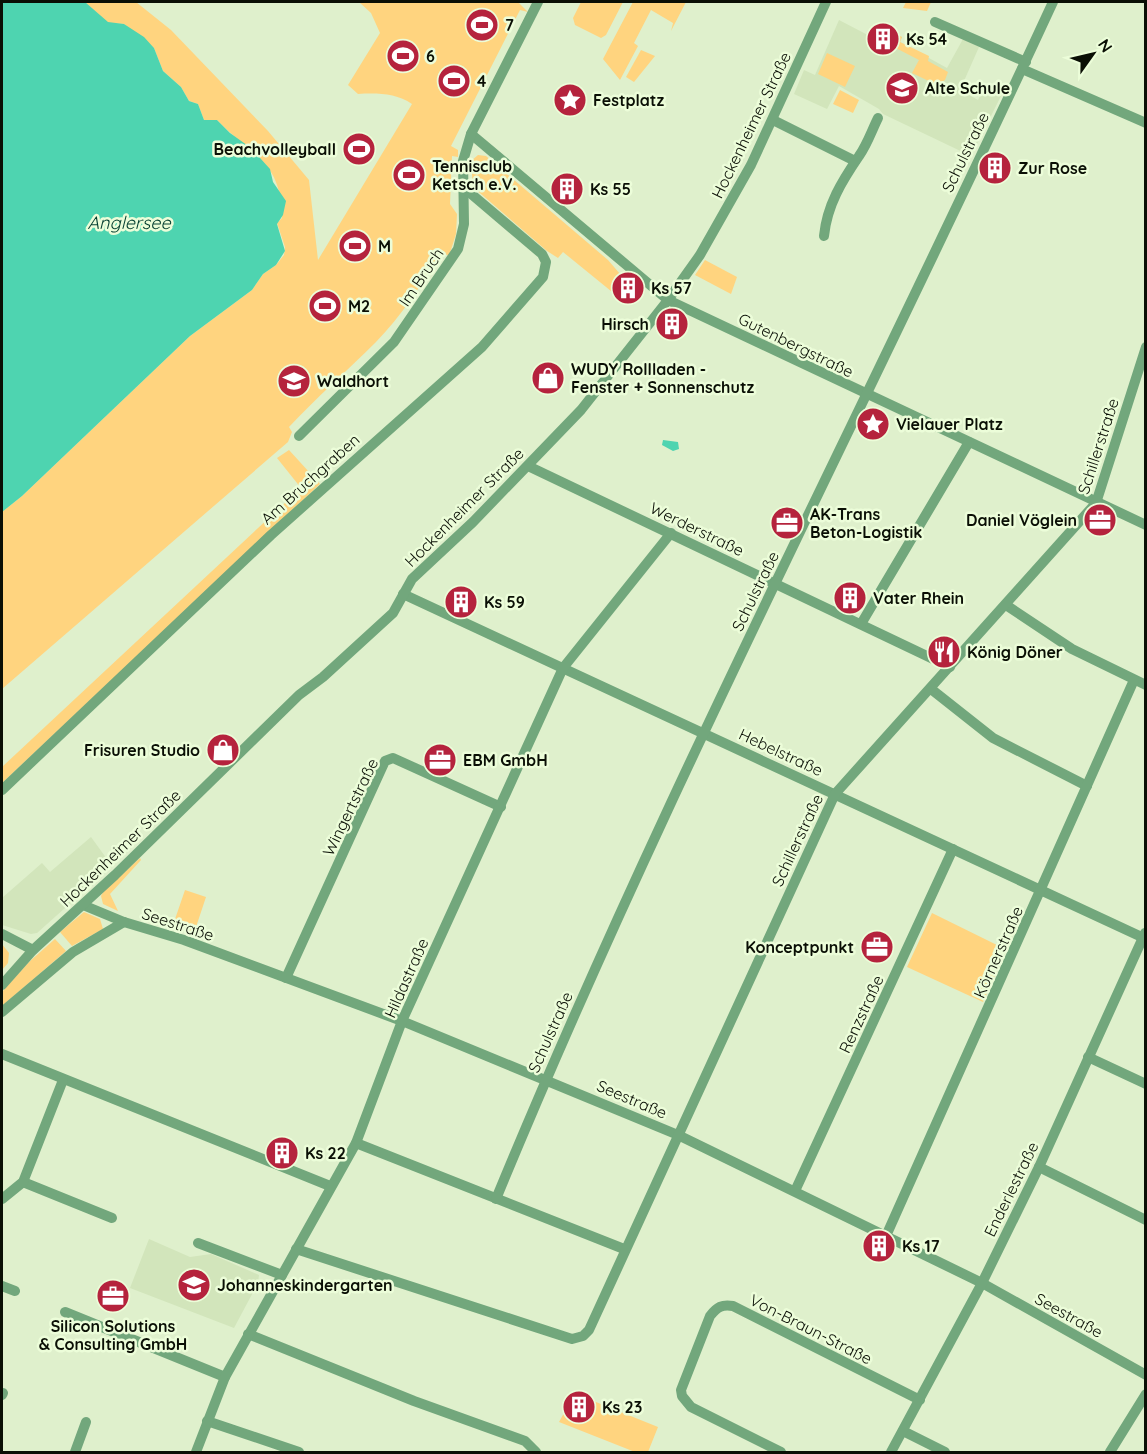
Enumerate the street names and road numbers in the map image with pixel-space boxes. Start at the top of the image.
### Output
street label: Hockenheimer Straße [707,48,795,202]
street label: Schulstraße [937,109,993,195]
street label: Im Bruch [394,244,448,310]
street label: Gutenbergstraße [735,308,857,382]
street label: Schillerstraße [1073,396,1123,496]
street label: Am Bruchgraben [256,429,364,529]
street label: Hockenheimer Straße [400,443,528,571]
street label: Werderstraße [647,498,747,560]
street label: Schulstraße [727,548,783,634]
street label: Hebelstraße [736,724,826,780]
street label: Wingertstraße [318,755,382,859]
street label: Hockenheimer Straße [55,785,185,911]
street label: Schillerstraße [767,791,827,889]
street label: Seestraße [140,903,216,945]
street label: Körnerstraße [969,903,1027,1001]
street label: Hildastraße [380,935,432,1021]
street label: Renzstraße [834,972,888,1056]
street label: Schulstraße [523,988,577,1076]
street label: Seestraße [594,1075,670,1123]
street label: Enderlestraße [979,1138,1043,1240]
street label: Seestraße [1032,1288,1106,1342]
street label: Von-Braun-Straße [746,1289,876,1369]

